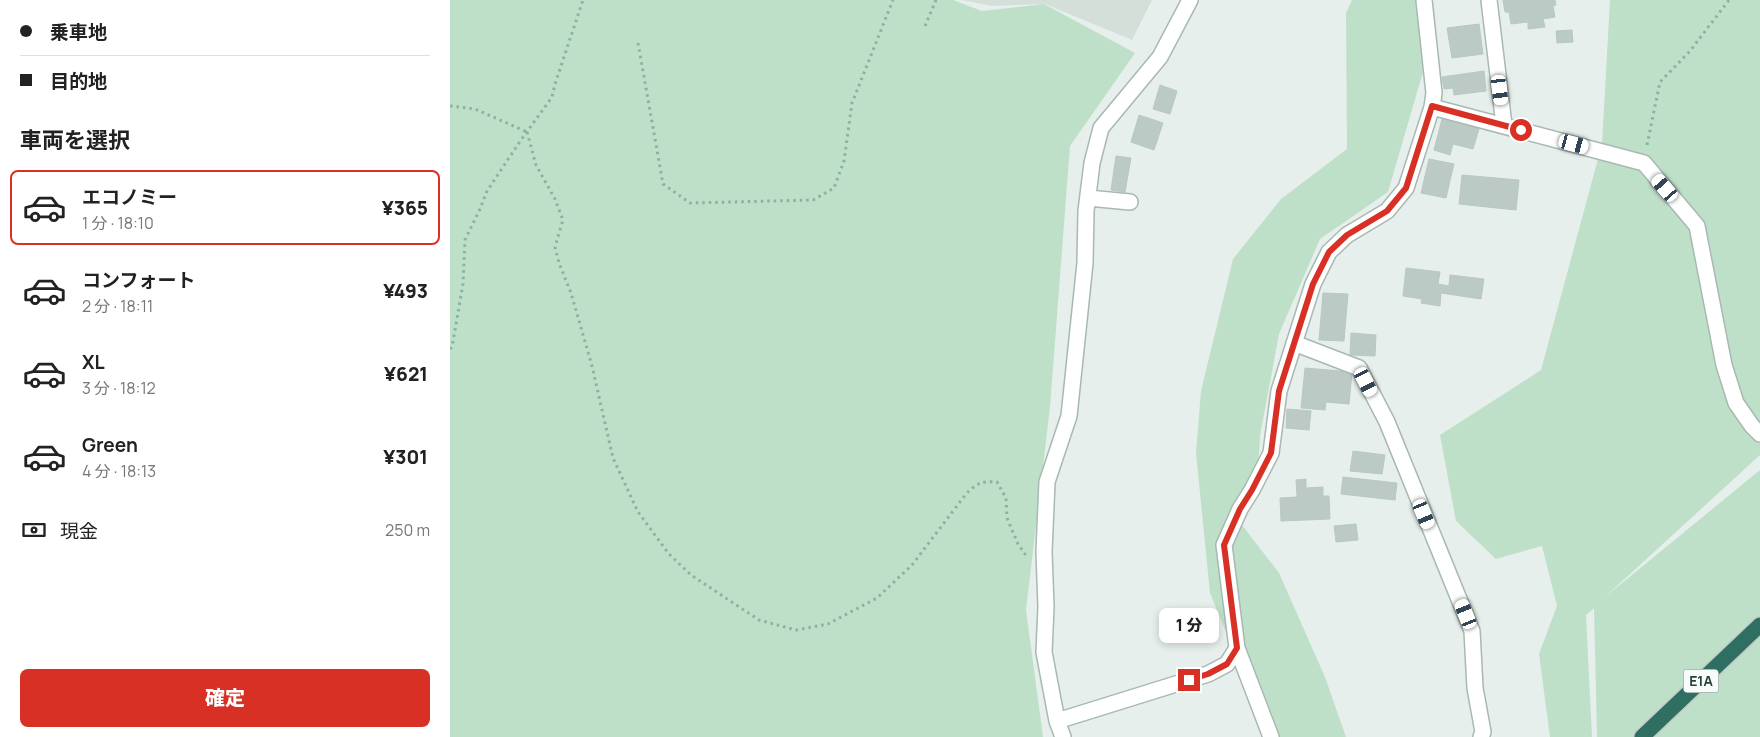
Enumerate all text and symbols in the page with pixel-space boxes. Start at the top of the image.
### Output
text: 乗車地 [50,19,107,45]
text: 目的地 [50,68,107,94]
car [1490,74,1509,106]
route start [1510,119,1532,141]
text: 車両を選択 [20,125,130,155]
car [1557,133,1590,155]
car [1649,172,1680,204]
text: エコノミー [82,184,177,210]
icon: car [22,185,67,230]
text: ¥365 [382,195,428,221]
text: 1 分 · 18:10 [82,212,154,234]
text: コンフォート [82,267,195,293]
icon: car [22,268,67,313]
text: ¥493 [383,278,428,304]
text: 2 分 · 18:11 [82,295,153,317]
text: XL [82,349,105,375]
icon: car [22,351,67,396]
text: ¥621 [384,361,428,387]
car [1352,365,1379,399]
text: 3 分 · 18:12 [82,377,156,399]
text: Green [82,432,138,458]
icon: car [22,434,67,479]
text: ¥301 [383,444,428,470]
text: 4 分 · 18:13 [82,460,156,482]
car [1411,497,1436,531]
icon: cash [20,516,48,544]
text: 現金 [60,518,98,544]
text: 250 m [385,519,430,541]
car [1453,597,1478,631]
callout: 1 分 [1159,608,1219,642]
text: 1 分 [1176,614,1202,636]
button: 確定 [20,669,430,727]
route end [1178,669,1200,691]
road number: E1A [1684,669,1718,692]

